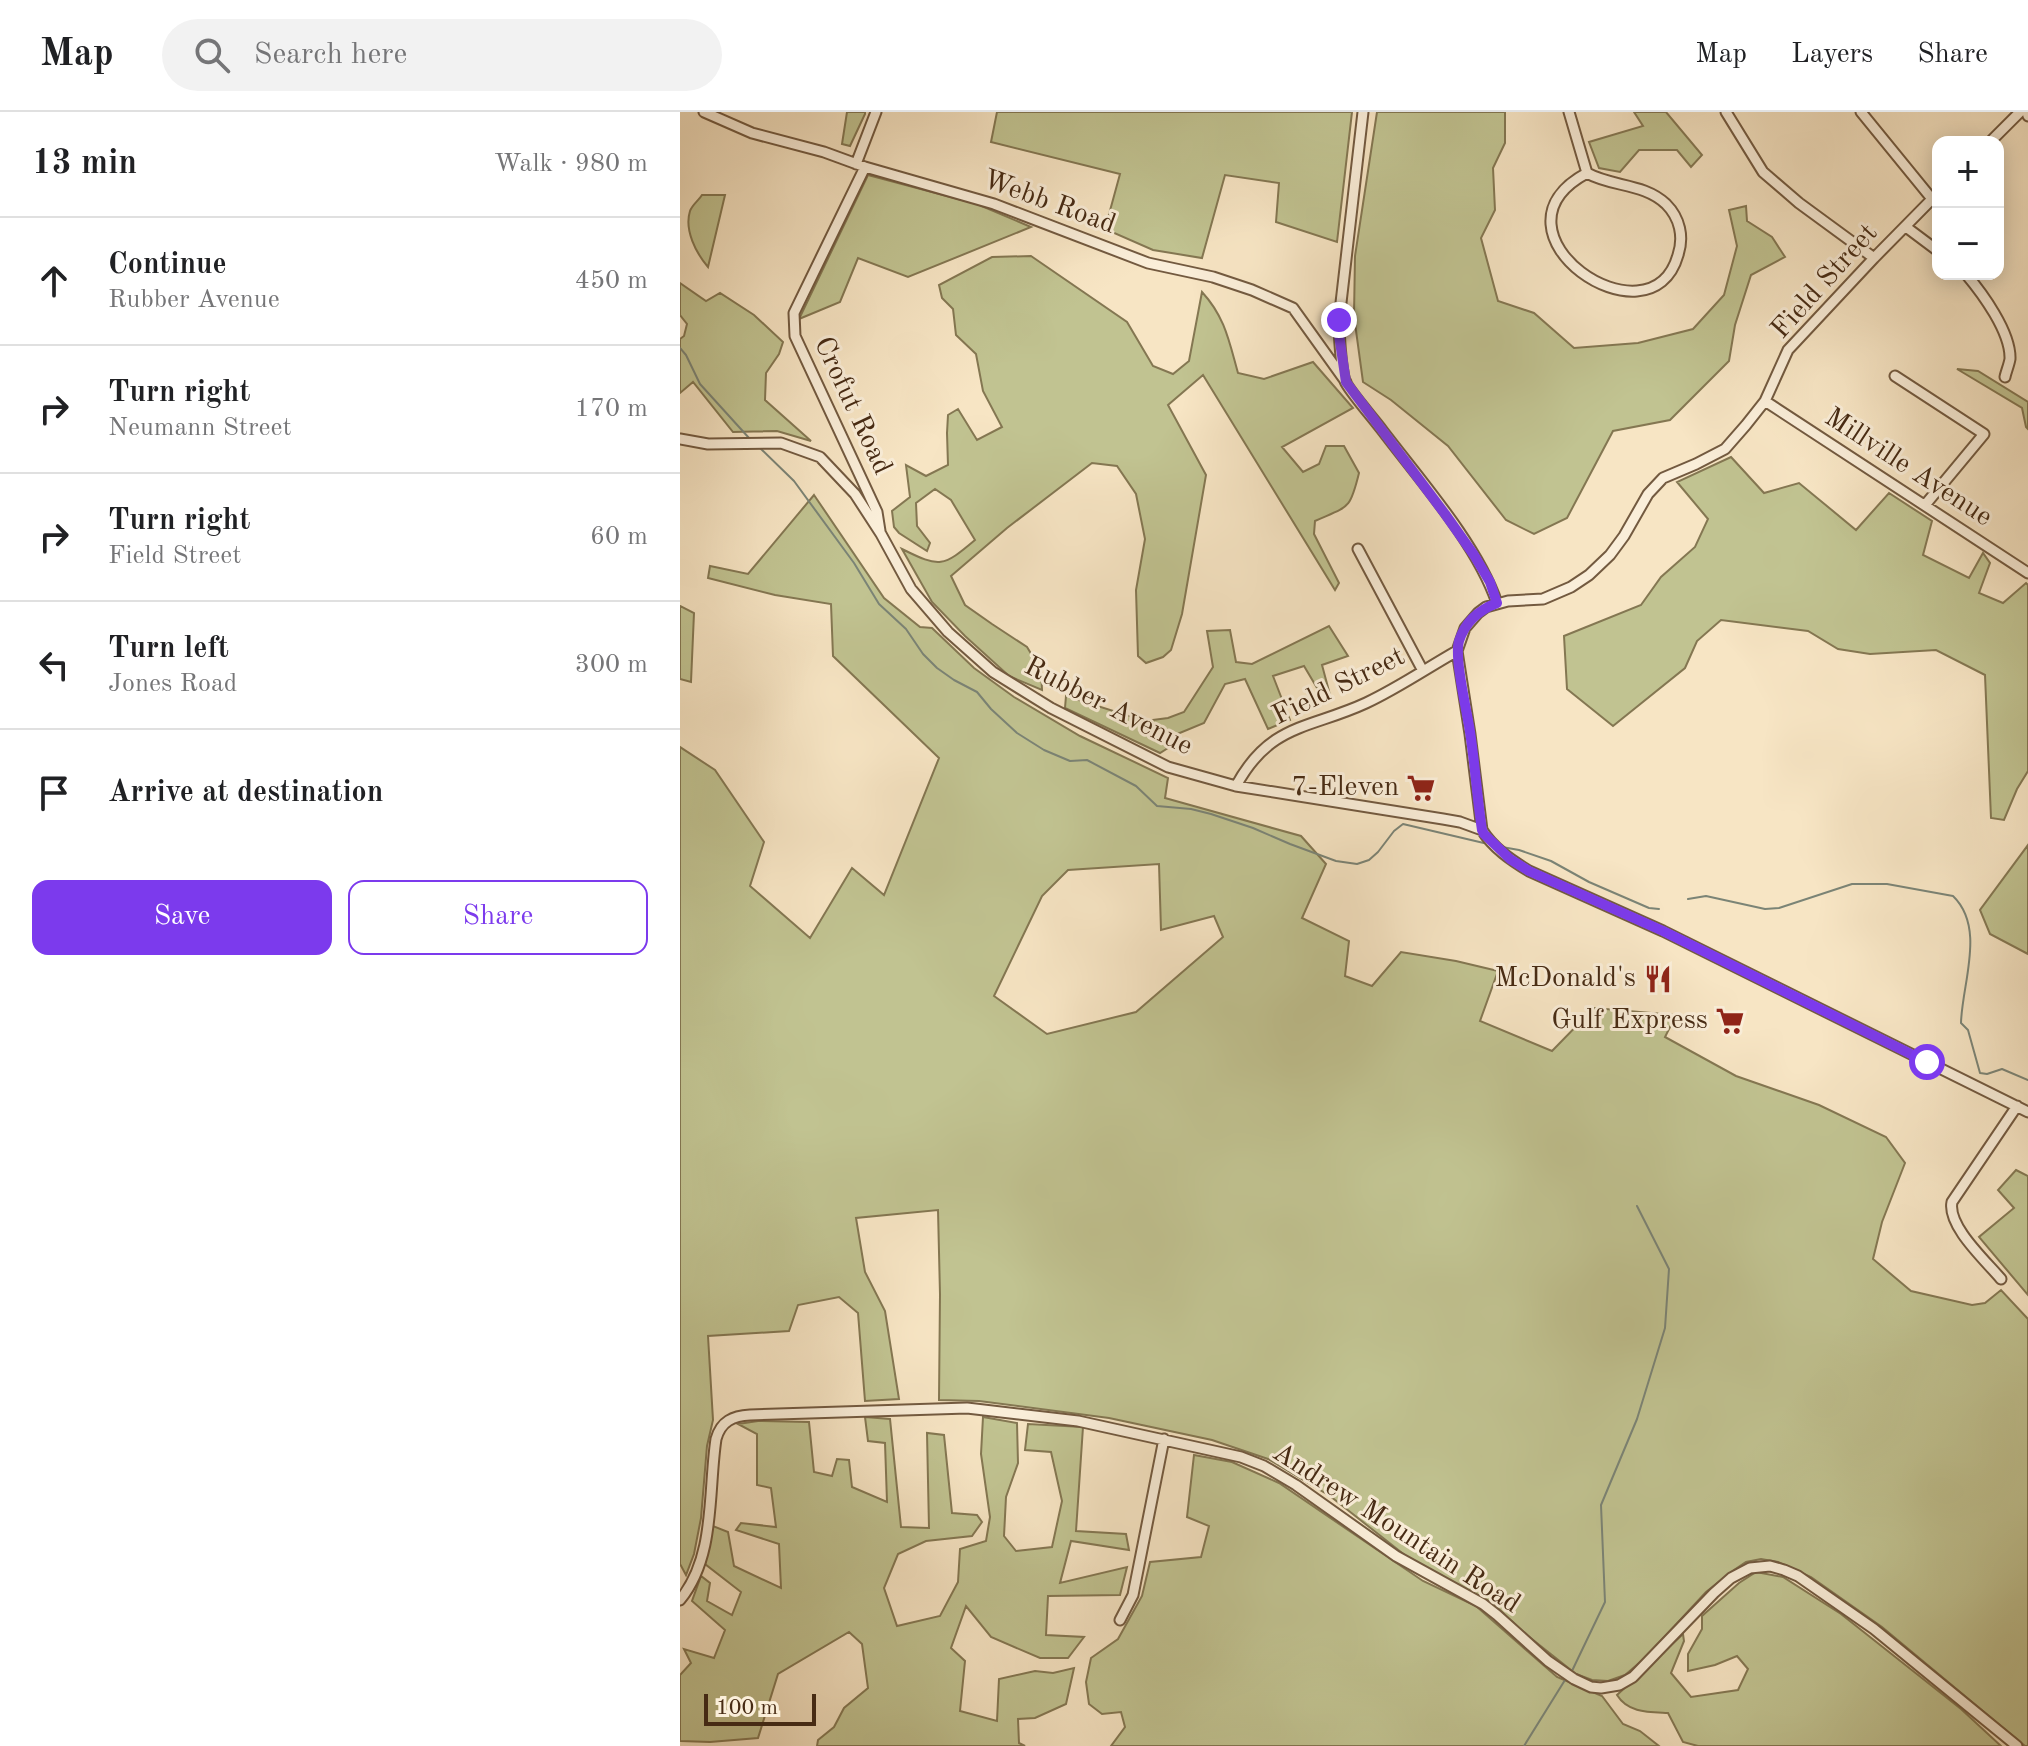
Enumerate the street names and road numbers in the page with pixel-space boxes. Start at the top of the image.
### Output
street label: Webb Road [979,166,1119,240]
street label: Field Street [1767,219,1883,345]
street label: Crofut Road [808,333,896,479]
street label: Millville Avenue [1819,404,1997,532]
street label: Field Street [1268,643,1410,731]
street label: Rubber Avenue [1019,653,1197,761]
street label: Andrew Mountain Road [1267,1439,1525,1619]

